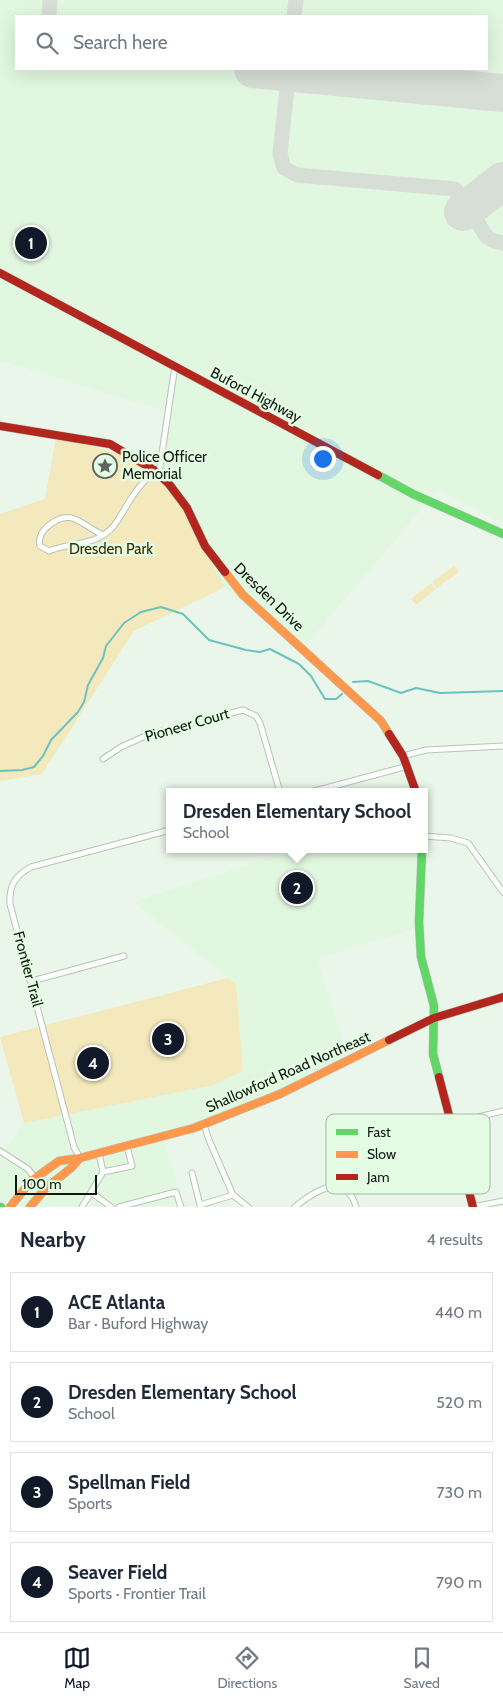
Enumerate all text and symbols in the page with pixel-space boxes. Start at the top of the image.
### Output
search box [15,15,488,70]
icon: search [33,29,61,57]
text: Search here [73,31,167,54]
pin: 1 [15,224,47,262]
street label: Buford Highway [207,363,305,427]
your location [310,446,336,472]
place label: Police Officer Memorial [122,448,207,483]
place icon: Police Officer Memorial [92,453,118,479]
park label: Dresden Park [69,540,153,558]
street label: Dresden Drive [230,559,308,635]
street label: Pioneer Court [143,704,231,746]
popup [166,788,428,853]
text: Dresden Elementary School [183,800,411,823]
text: School [183,823,229,842]
pin: 2 [281,869,313,907]
street label: Frontier Trail [9,929,47,1009]
pin: 3 [152,1020,184,1058]
street label: Shallowford Road Northeast [203,1028,373,1116]
pin: 4 [77,1044,109,1082]
legend [326,1114,490,1194]
text: Fast [367,1123,391,1141]
text: Slow [367,1145,396,1163]
text: Jam [366,1168,389,1186]
scale bar [15,1172,98,1195]
text: 100 m [22,1175,62,1193]
text: Nearby [20,1227,86,1252]
text: 4 results [426,1230,483,1249]
text: ACE Atlanta [68,1291,165,1314]
text: 1 [34,1303,40,1322]
text: 440 m [435,1303,482,1322]
text: Bar · Buford Highway [68,1314,208,1333]
text: Dresden Elementary School [68,1381,297,1404]
text: 2 [33,1393,41,1412]
text: 520 m [436,1393,482,1412]
text: School [68,1404,115,1423]
text: Spellman Field [68,1471,190,1494]
text: 3 [33,1483,41,1502]
text: 730 m [436,1483,482,1502]
text: Sports [68,1494,112,1513]
text: Seaver Field [68,1561,167,1584]
text: 4 [32,1573,42,1592]
text: 790 m [436,1573,482,1592]
text: Sports · Frontier Trail [68,1584,206,1603]
tab: Map [63,1644,91,1692]
tab: Directions [217,1644,277,1692]
tab: Saved [403,1644,440,1692]

